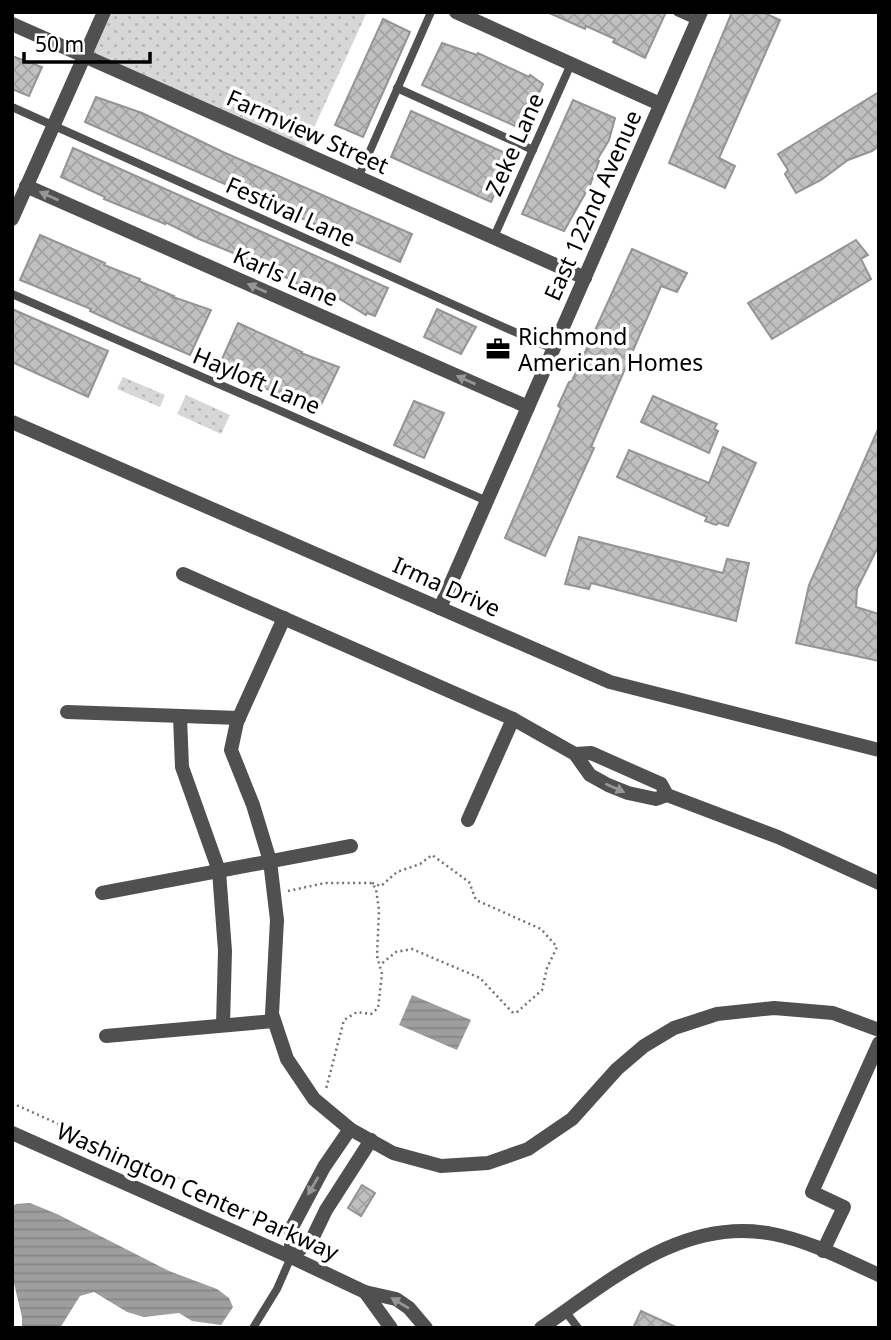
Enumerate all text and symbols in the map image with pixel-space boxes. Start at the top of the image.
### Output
scale bar [24,21,150,65]
text: 50 m [35,30,84,58]
street label: Farmview Street [222,81,394,181]
street label: Zeke Lane [477,87,551,201]
street label: East 122nd Avenue [536,105,648,305]
street label: Festival Lane [221,168,361,254]
one-way arrow [38,191,59,202]
street label: Karls Lane [228,239,344,313]
one-way arrow [247,282,268,293]
place label: Richmond American Homes [518,320,703,378]
office icon: Richmond American Homes [484,335,512,363]
street label: Hayloft Lane [188,339,326,421]
one-way arrow [455,374,476,385]
street label: Irma Drive [388,548,506,624]
one-way arrow [605,783,626,794]
street label: Washington Center Parkway [52,1114,344,1268]
one-way arrow [307,1176,319,1196]
one-way arrow [390,1297,409,1309]

